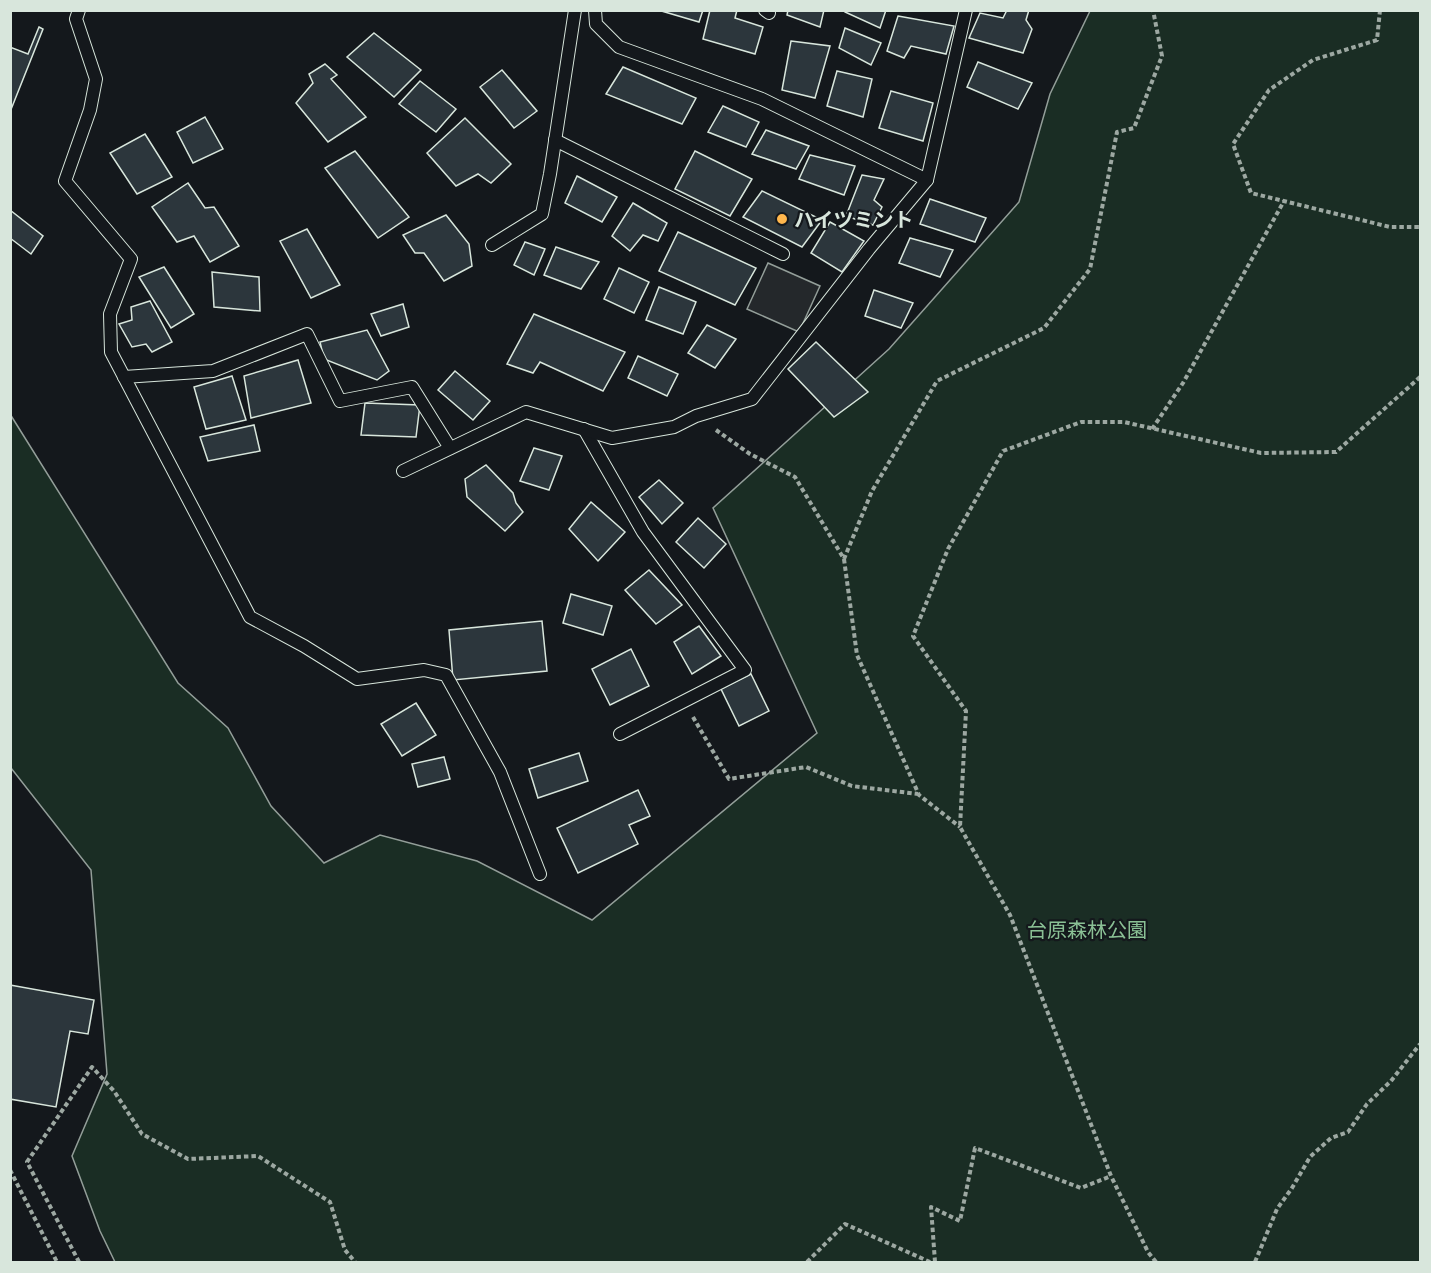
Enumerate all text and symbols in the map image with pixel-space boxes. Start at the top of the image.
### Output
place label: ハイツミント [794,207,914,232]
marker: ハイツミント [775,212,789,226]
park label: 台原森林公園 [1027,917,1147,942]

